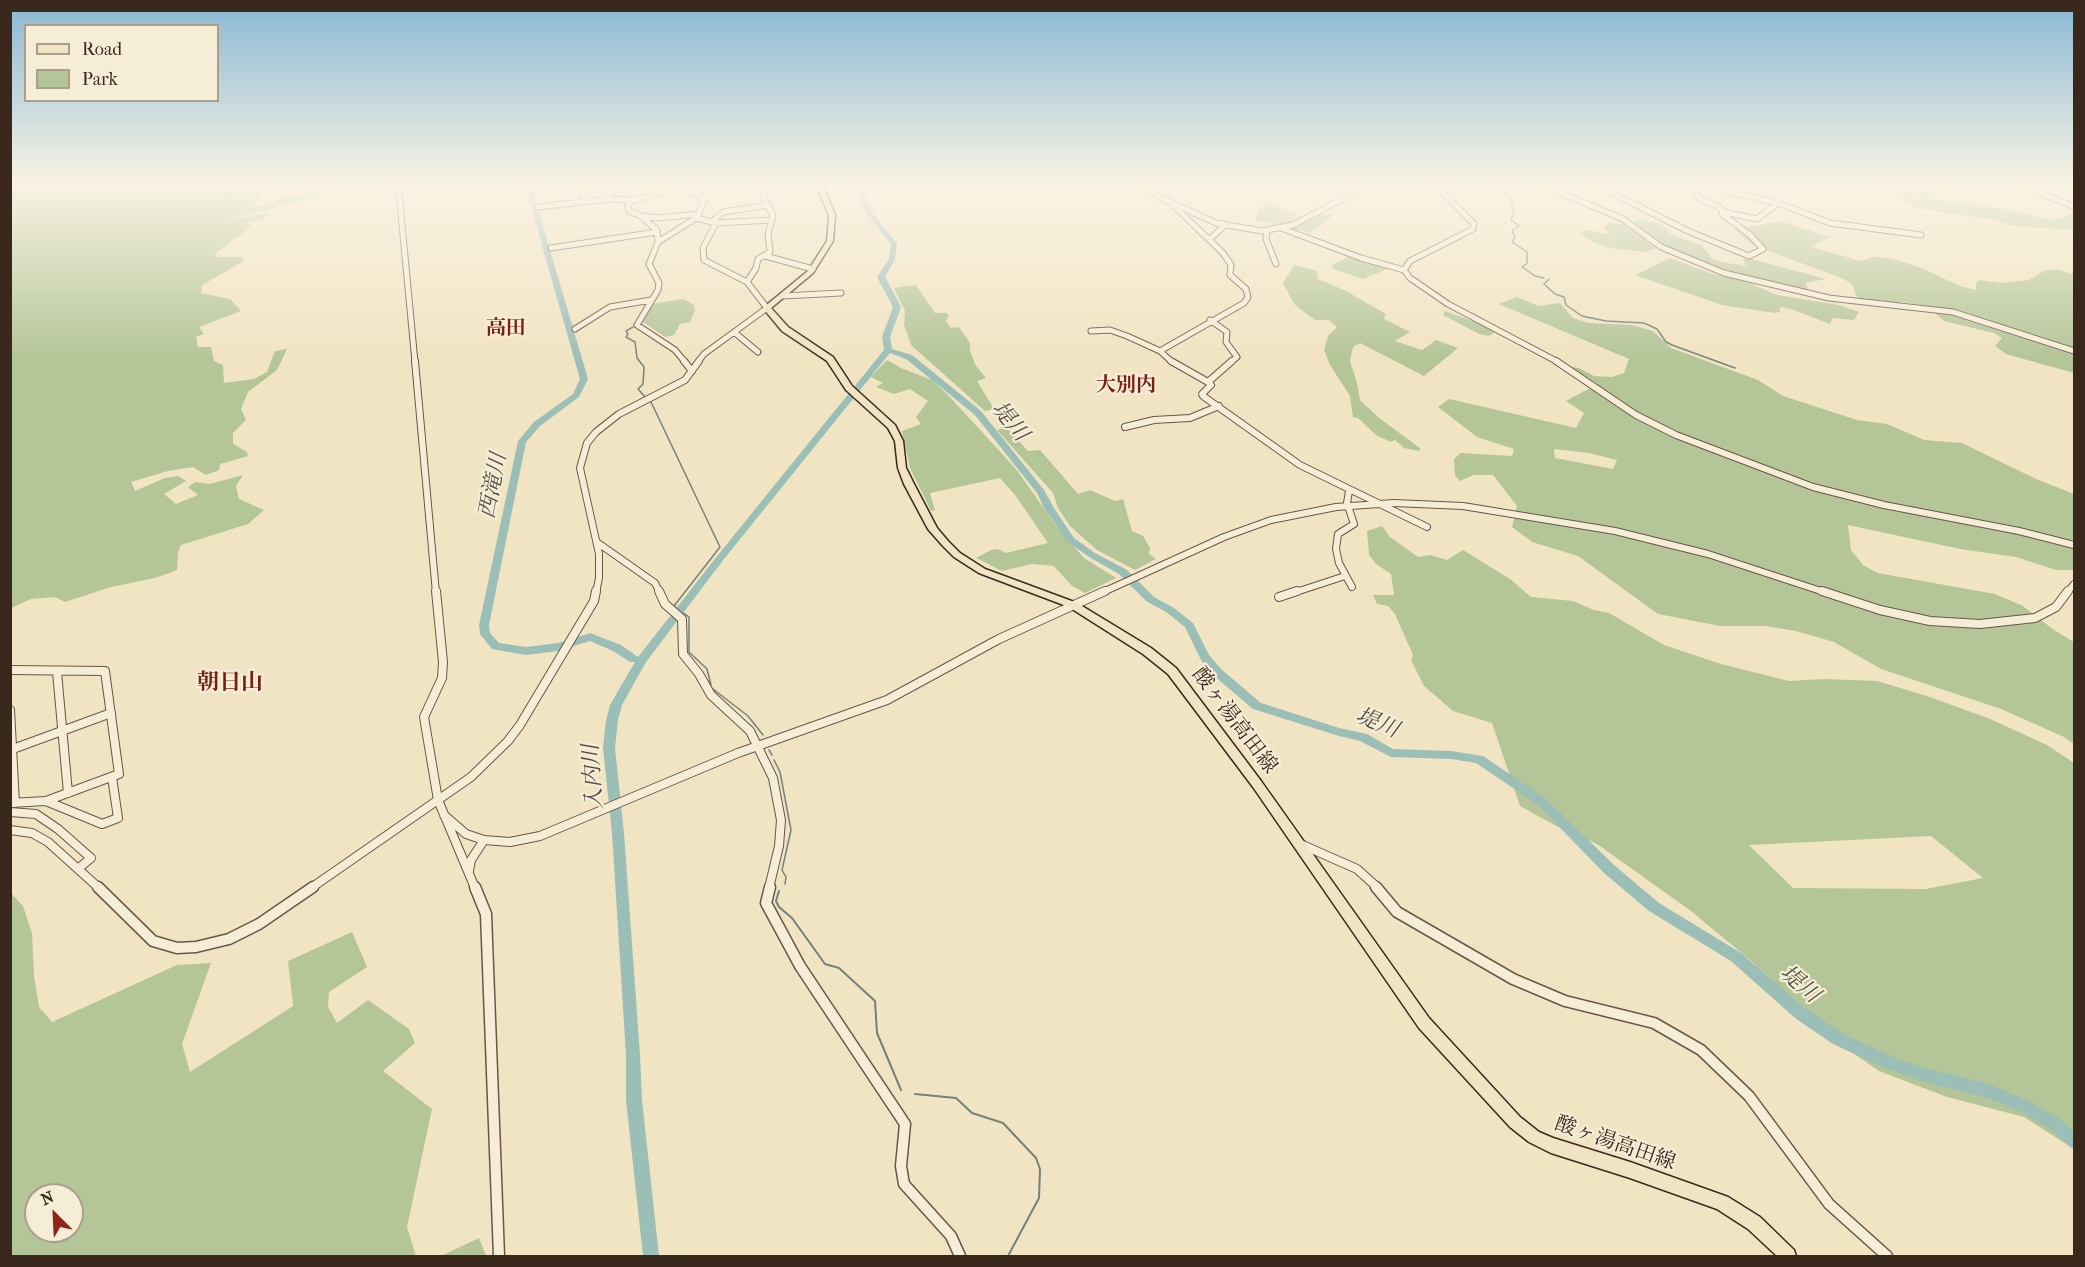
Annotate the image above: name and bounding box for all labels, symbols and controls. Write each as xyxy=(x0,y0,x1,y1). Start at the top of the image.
legend xyxy=(24,24,219,102)
text: Road xyxy=(82,39,122,60)
text: Park xyxy=(82,69,118,90)
district label: 高田 xyxy=(486,317,526,341)
district label: 大別内 xyxy=(1096,374,1156,398)
water label: 堤川 xyxy=(985,397,1033,447)
water label: 西滝川 xyxy=(475,451,513,521)
street label: 酸ヶ湯高田線 xyxy=(1186,663,1282,779)
district label: 朝日山 xyxy=(197,671,263,697)
water label: 堤川 xyxy=(1352,704,1402,744)
water label: 入内川 xyxy=(579,743,609,811)
water label: 堤川 xyxy=(1774,961,1824,1009)
street label: 酸ヶ湯高田線 xyxy=(1551,1112,1679,1176)
north arrow xyxy=(24,1183,84,1243)
text: N xyxy=(38,1187,57,1209)

